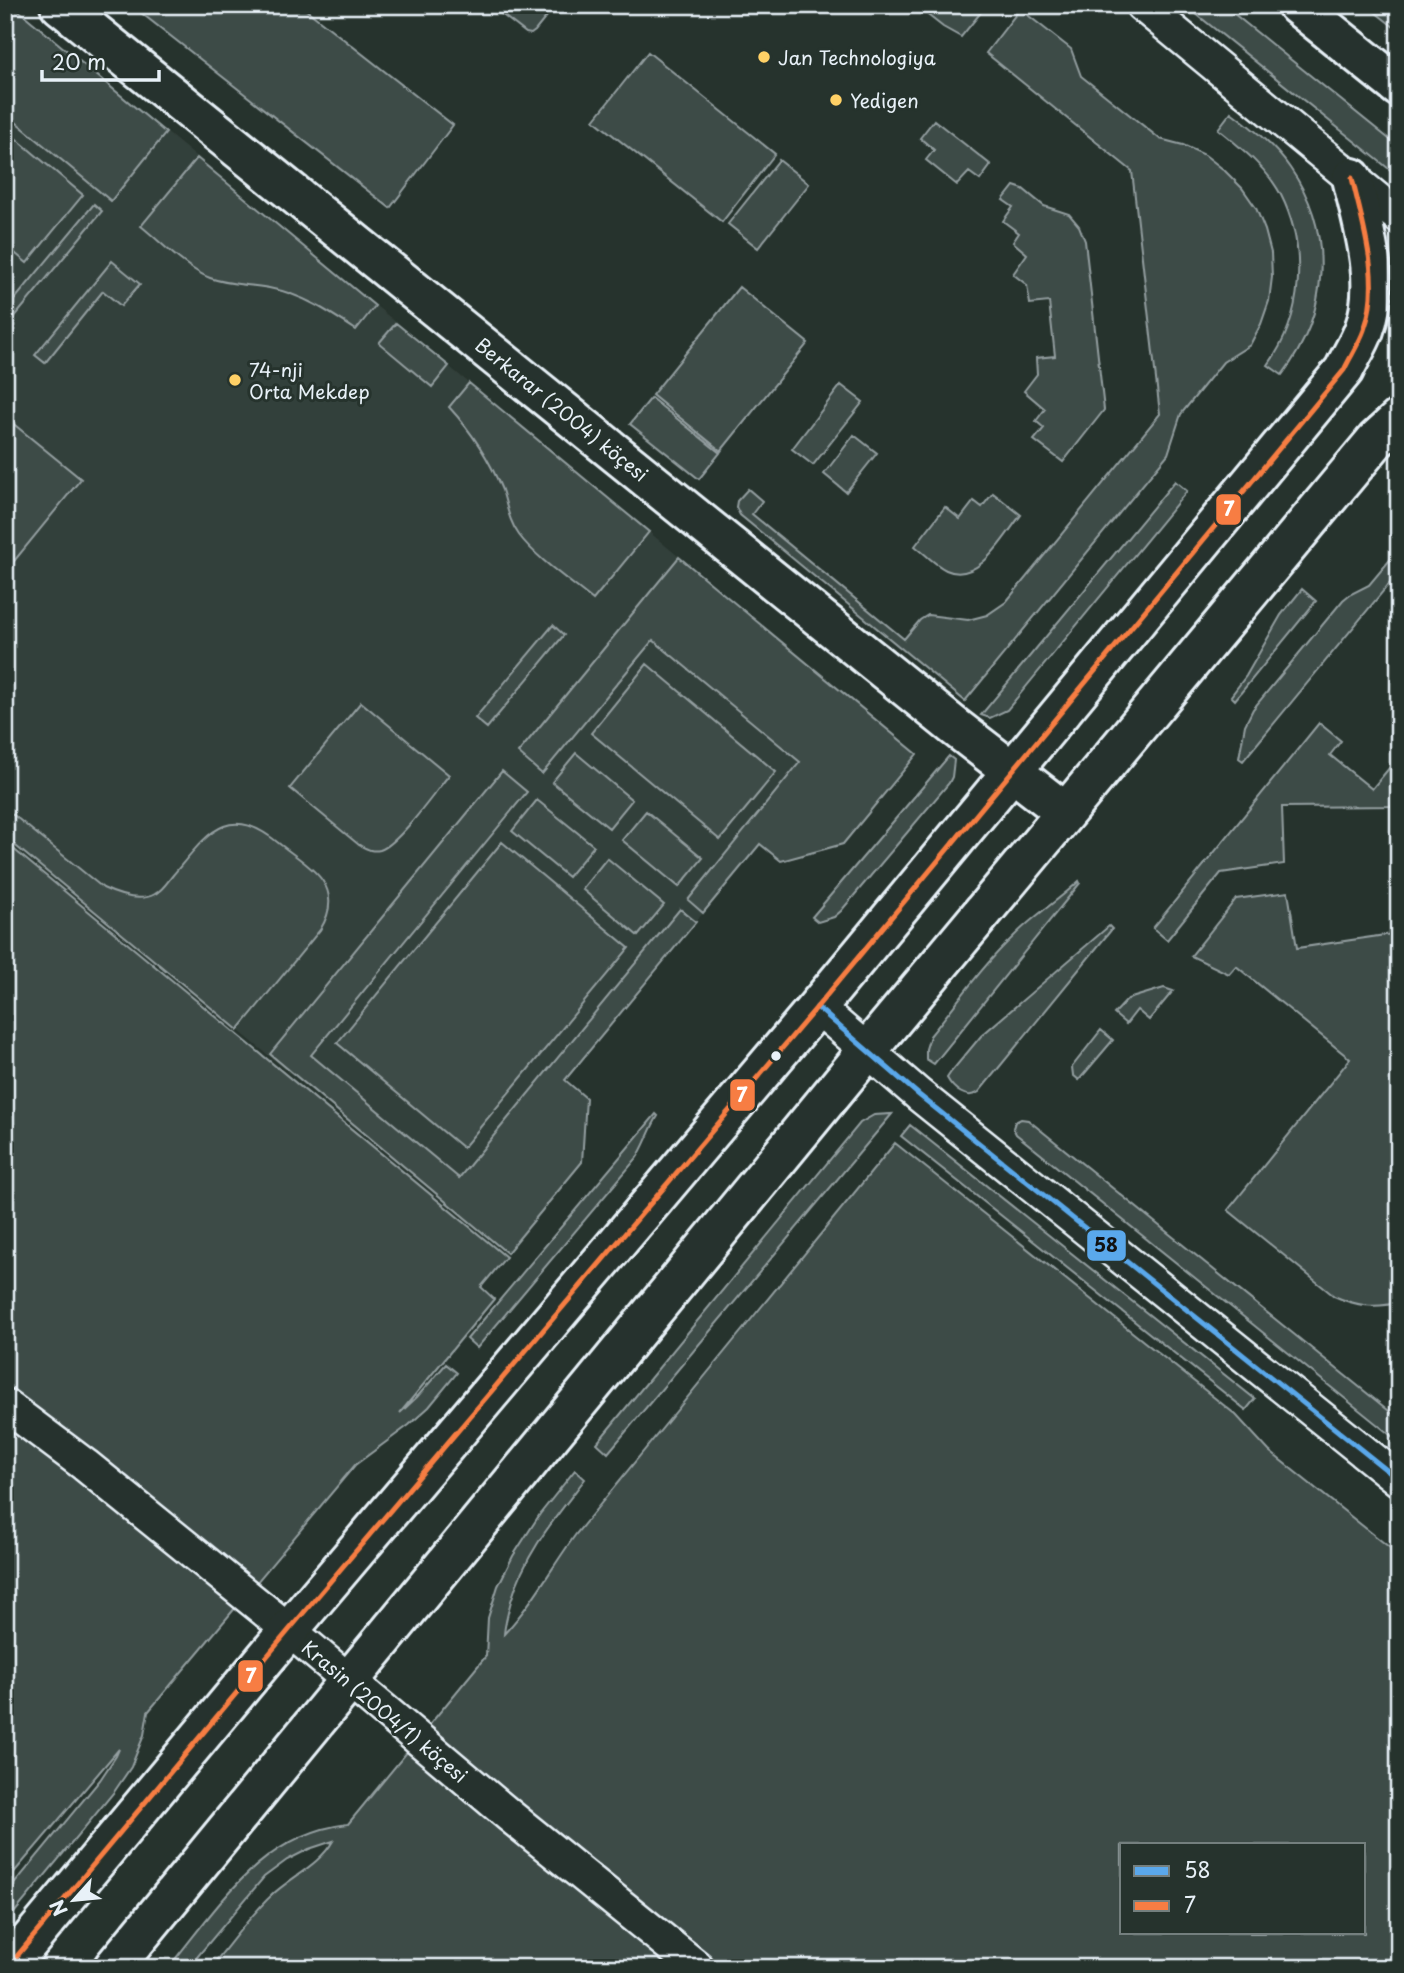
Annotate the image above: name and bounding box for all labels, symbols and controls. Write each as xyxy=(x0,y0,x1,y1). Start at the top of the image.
scale bar xyxy=(42,38,159,82)
place label: Jan Technologiya xyxy=(778,43,936,71)
text: 20 m xyxy=(52,45,106,77)
marker: Jan Technologiya xyxy=(756,49,772,65)
place label: Yedigen xyxy=(850,86,919,114)
marker: Yedigen xyxy=(828,92,844,108)
street label: Berkarar (2004) köçesi xyxy=(470,330,654,488)
place label: 74-nji Orta Mekdep xyxy=(249,355,370,405)
marker: 74-nji Orta Mekdep xyxy=(227,372,243,388)
line badge: 7 xyxy=(1215,493,1242,526)
text: 7 xyxy=(1224,494,1235,522)
unlabelled marker xyxy=(769,1049,783,1063)
line badge: 7 xyxy=(729,1078,756,1112)
text: 7 xyxy=(737,1080,748,1108)
line badge: 58 xyxy=(1086,1229,1127,1262)
text: 58 xyxy=(1094,1230,1118,1258)
street label: Krasin (2004/1) köçesi xyxy=(296,1633,474,1789)
line badge: 7 xyxy=(237,1659,264,1693)
text: 7 xyxy=(246,1661,257,1689)
legend xyxy=(1120,1843,1366,1934)
text: 58 xyxy=(1184,1853,1211,1885)
north arrow xyxy=(38,1864,108,1934)
text: 7 xyxy=(1184,1888,1196,1920)
text: N xyxy=(42,1895,74,1921)

